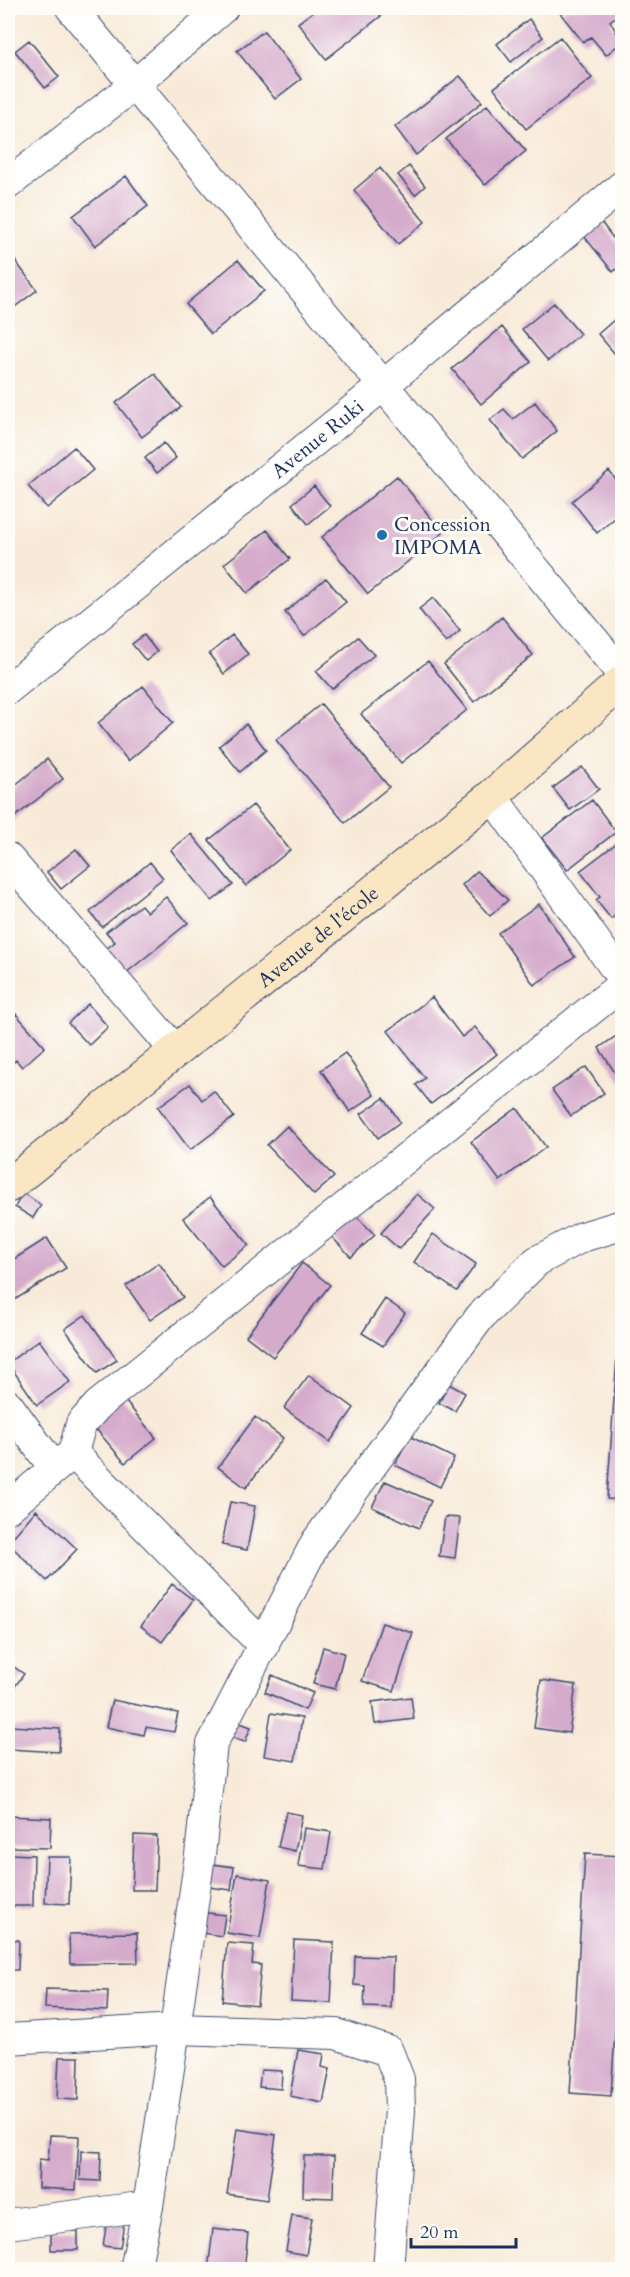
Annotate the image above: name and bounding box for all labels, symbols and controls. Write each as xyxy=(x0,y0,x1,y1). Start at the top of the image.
street label: Avenue Ruki xyxy=(266,393,370,485)
place label: Concession IMPOMA xyxy=(394,511,491,561)
marker: Concession IMPOMA xyxy=(375,528,389,542)
street label: Avenue de l'école xyxy=(252,880,384,994)
scale bar xyxy=(411,2211,516,2249)
text: 20 m xyxy=(420,2220,459,2245)

